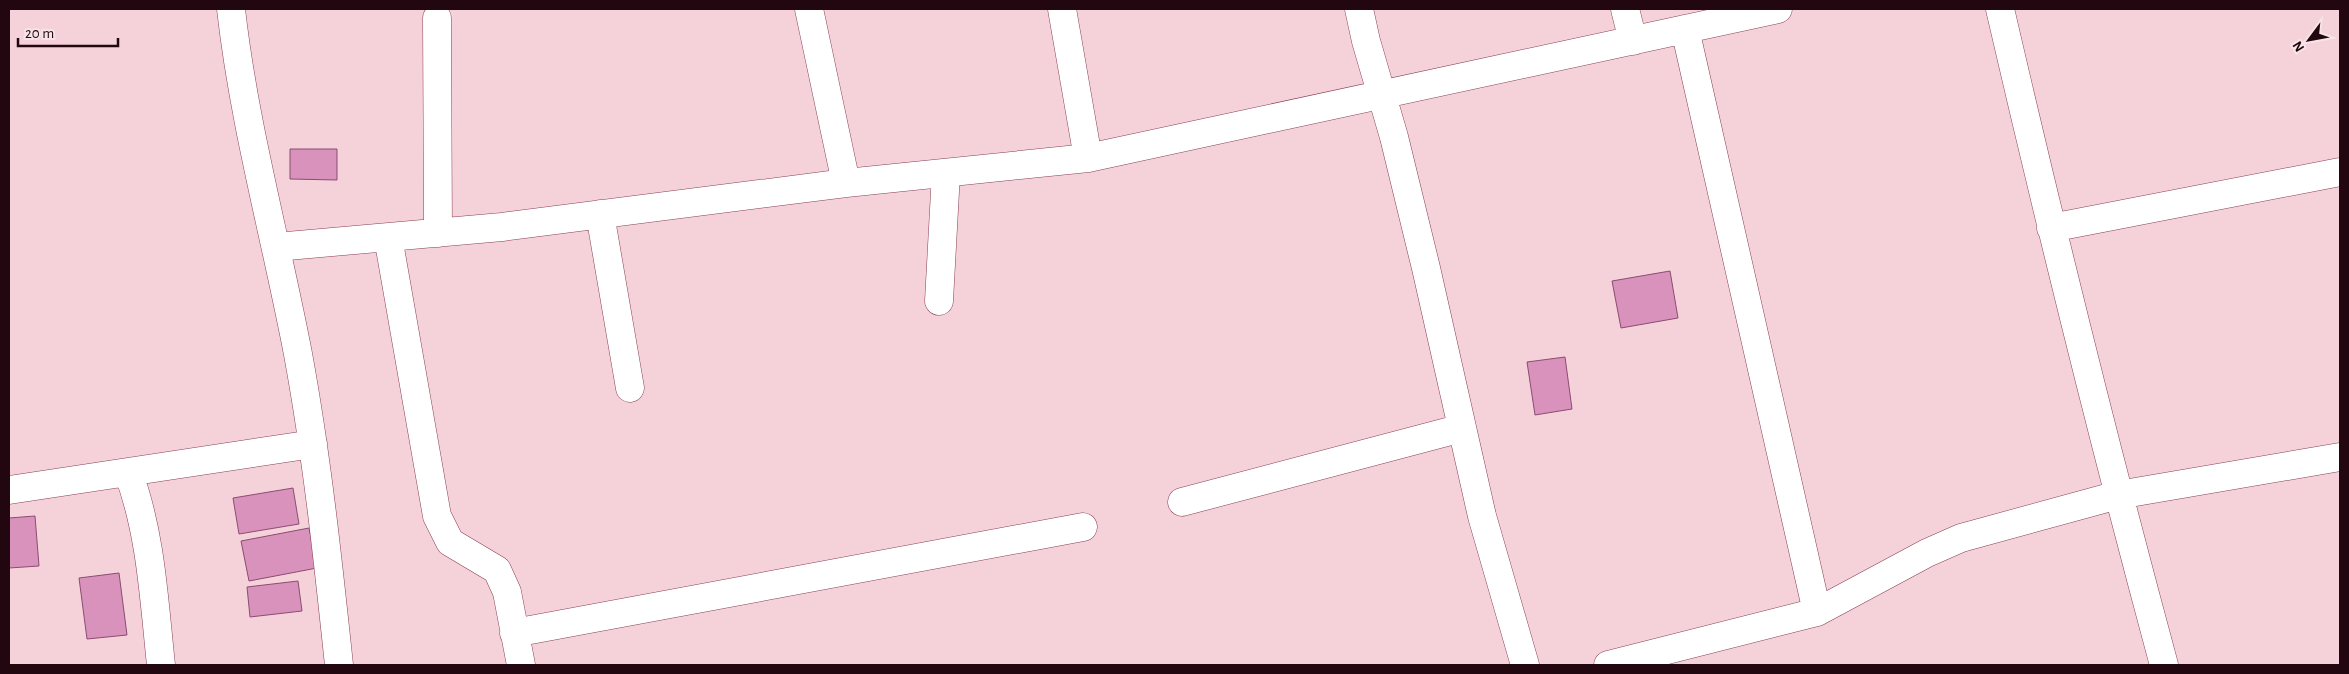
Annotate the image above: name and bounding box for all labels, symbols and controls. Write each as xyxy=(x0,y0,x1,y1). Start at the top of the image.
scale bar xyxy=(18,15,118,47)
north arrow xyxy=(2284,15,2334,65)
text: 20 m xyxy=(25,26,54,41)
text: N xyxy=(2290,39,2307,54)

